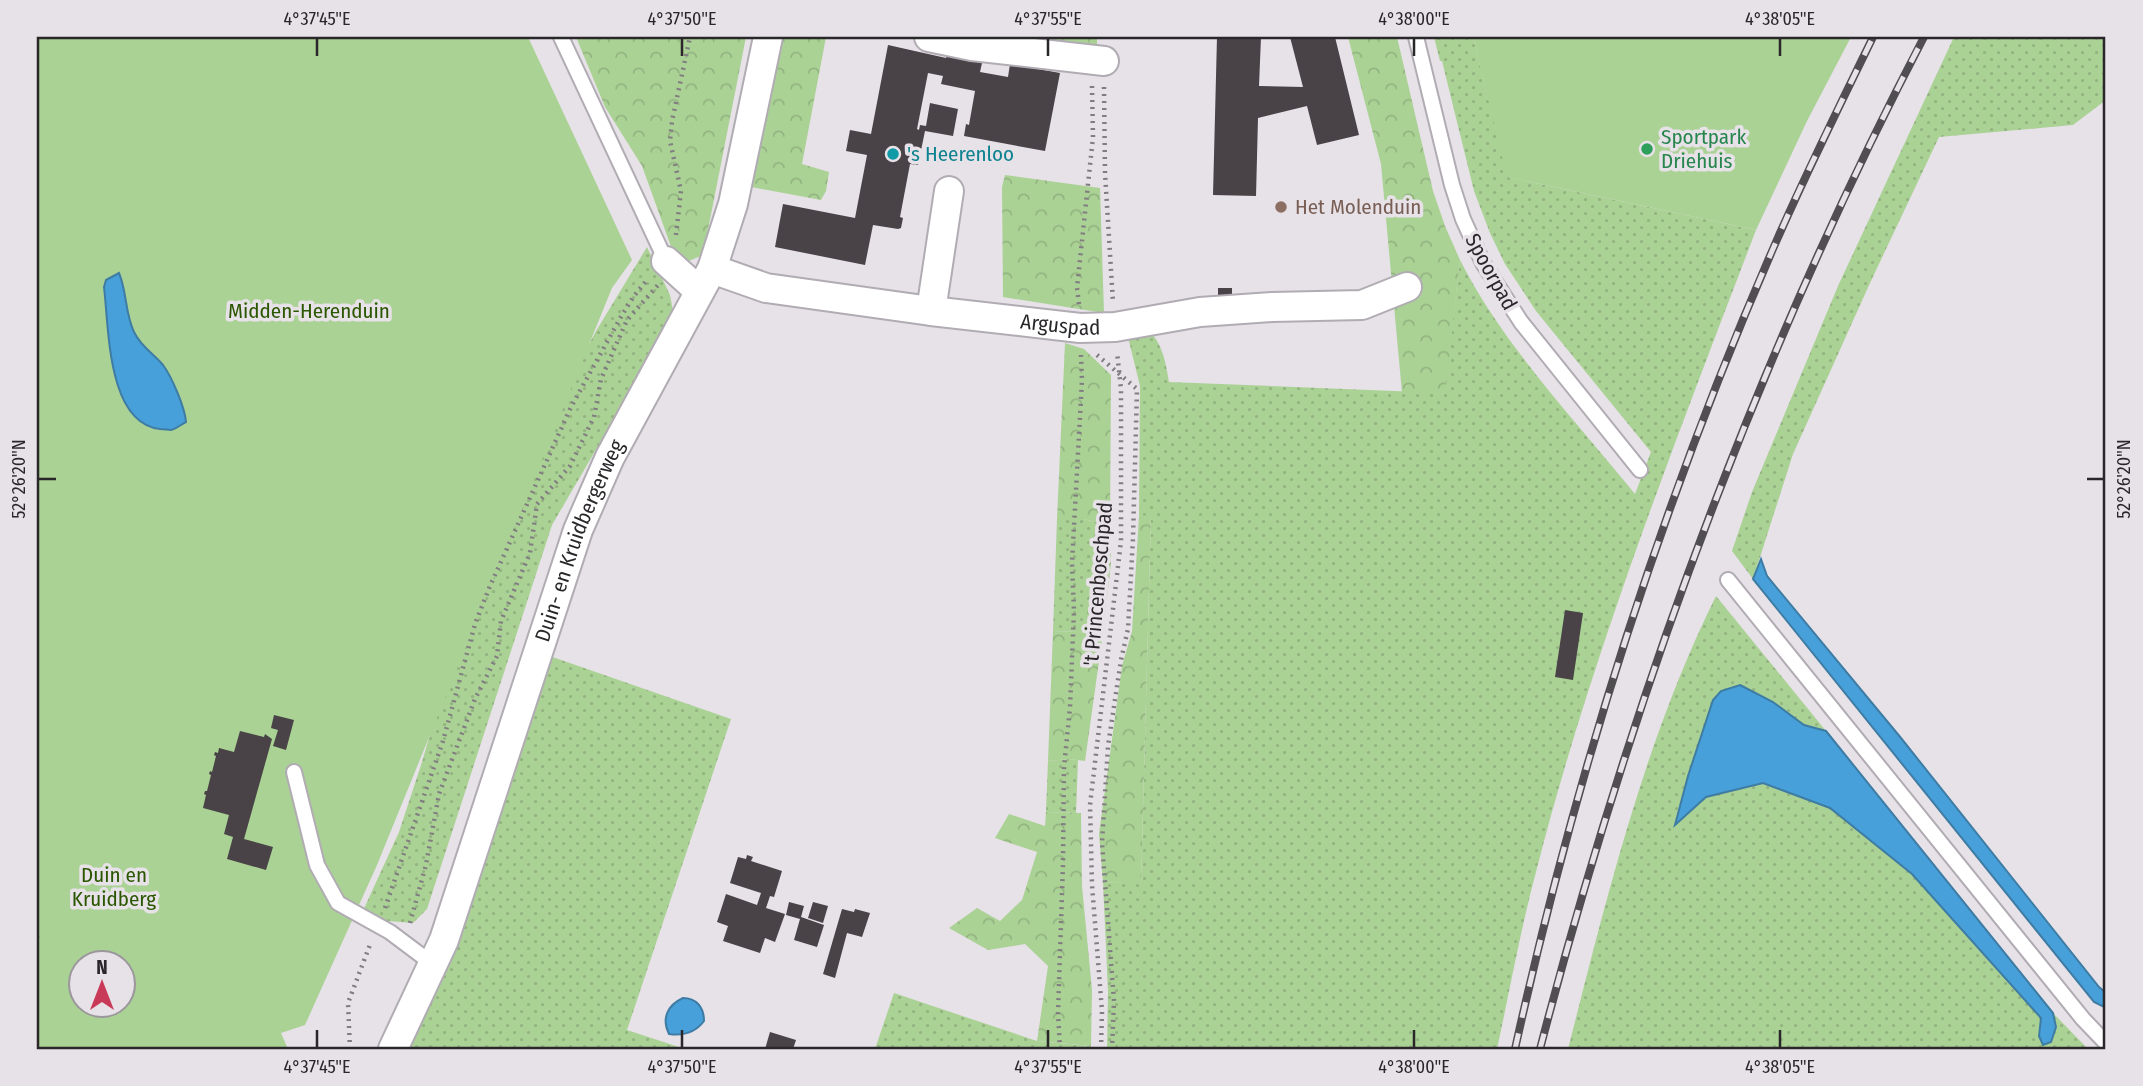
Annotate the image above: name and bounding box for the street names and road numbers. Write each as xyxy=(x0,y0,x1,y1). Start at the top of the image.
street label: Spoorpad xyxy=(1459,229,1523,315)
street label: Arguspad xyxy=(1019,308,1101,341)
street label: Duin- en Kruidbergerweg xyxy=(529,435,630,645)
street label: 't Princenboschpad xyxy=(1078,501,1118,667)

